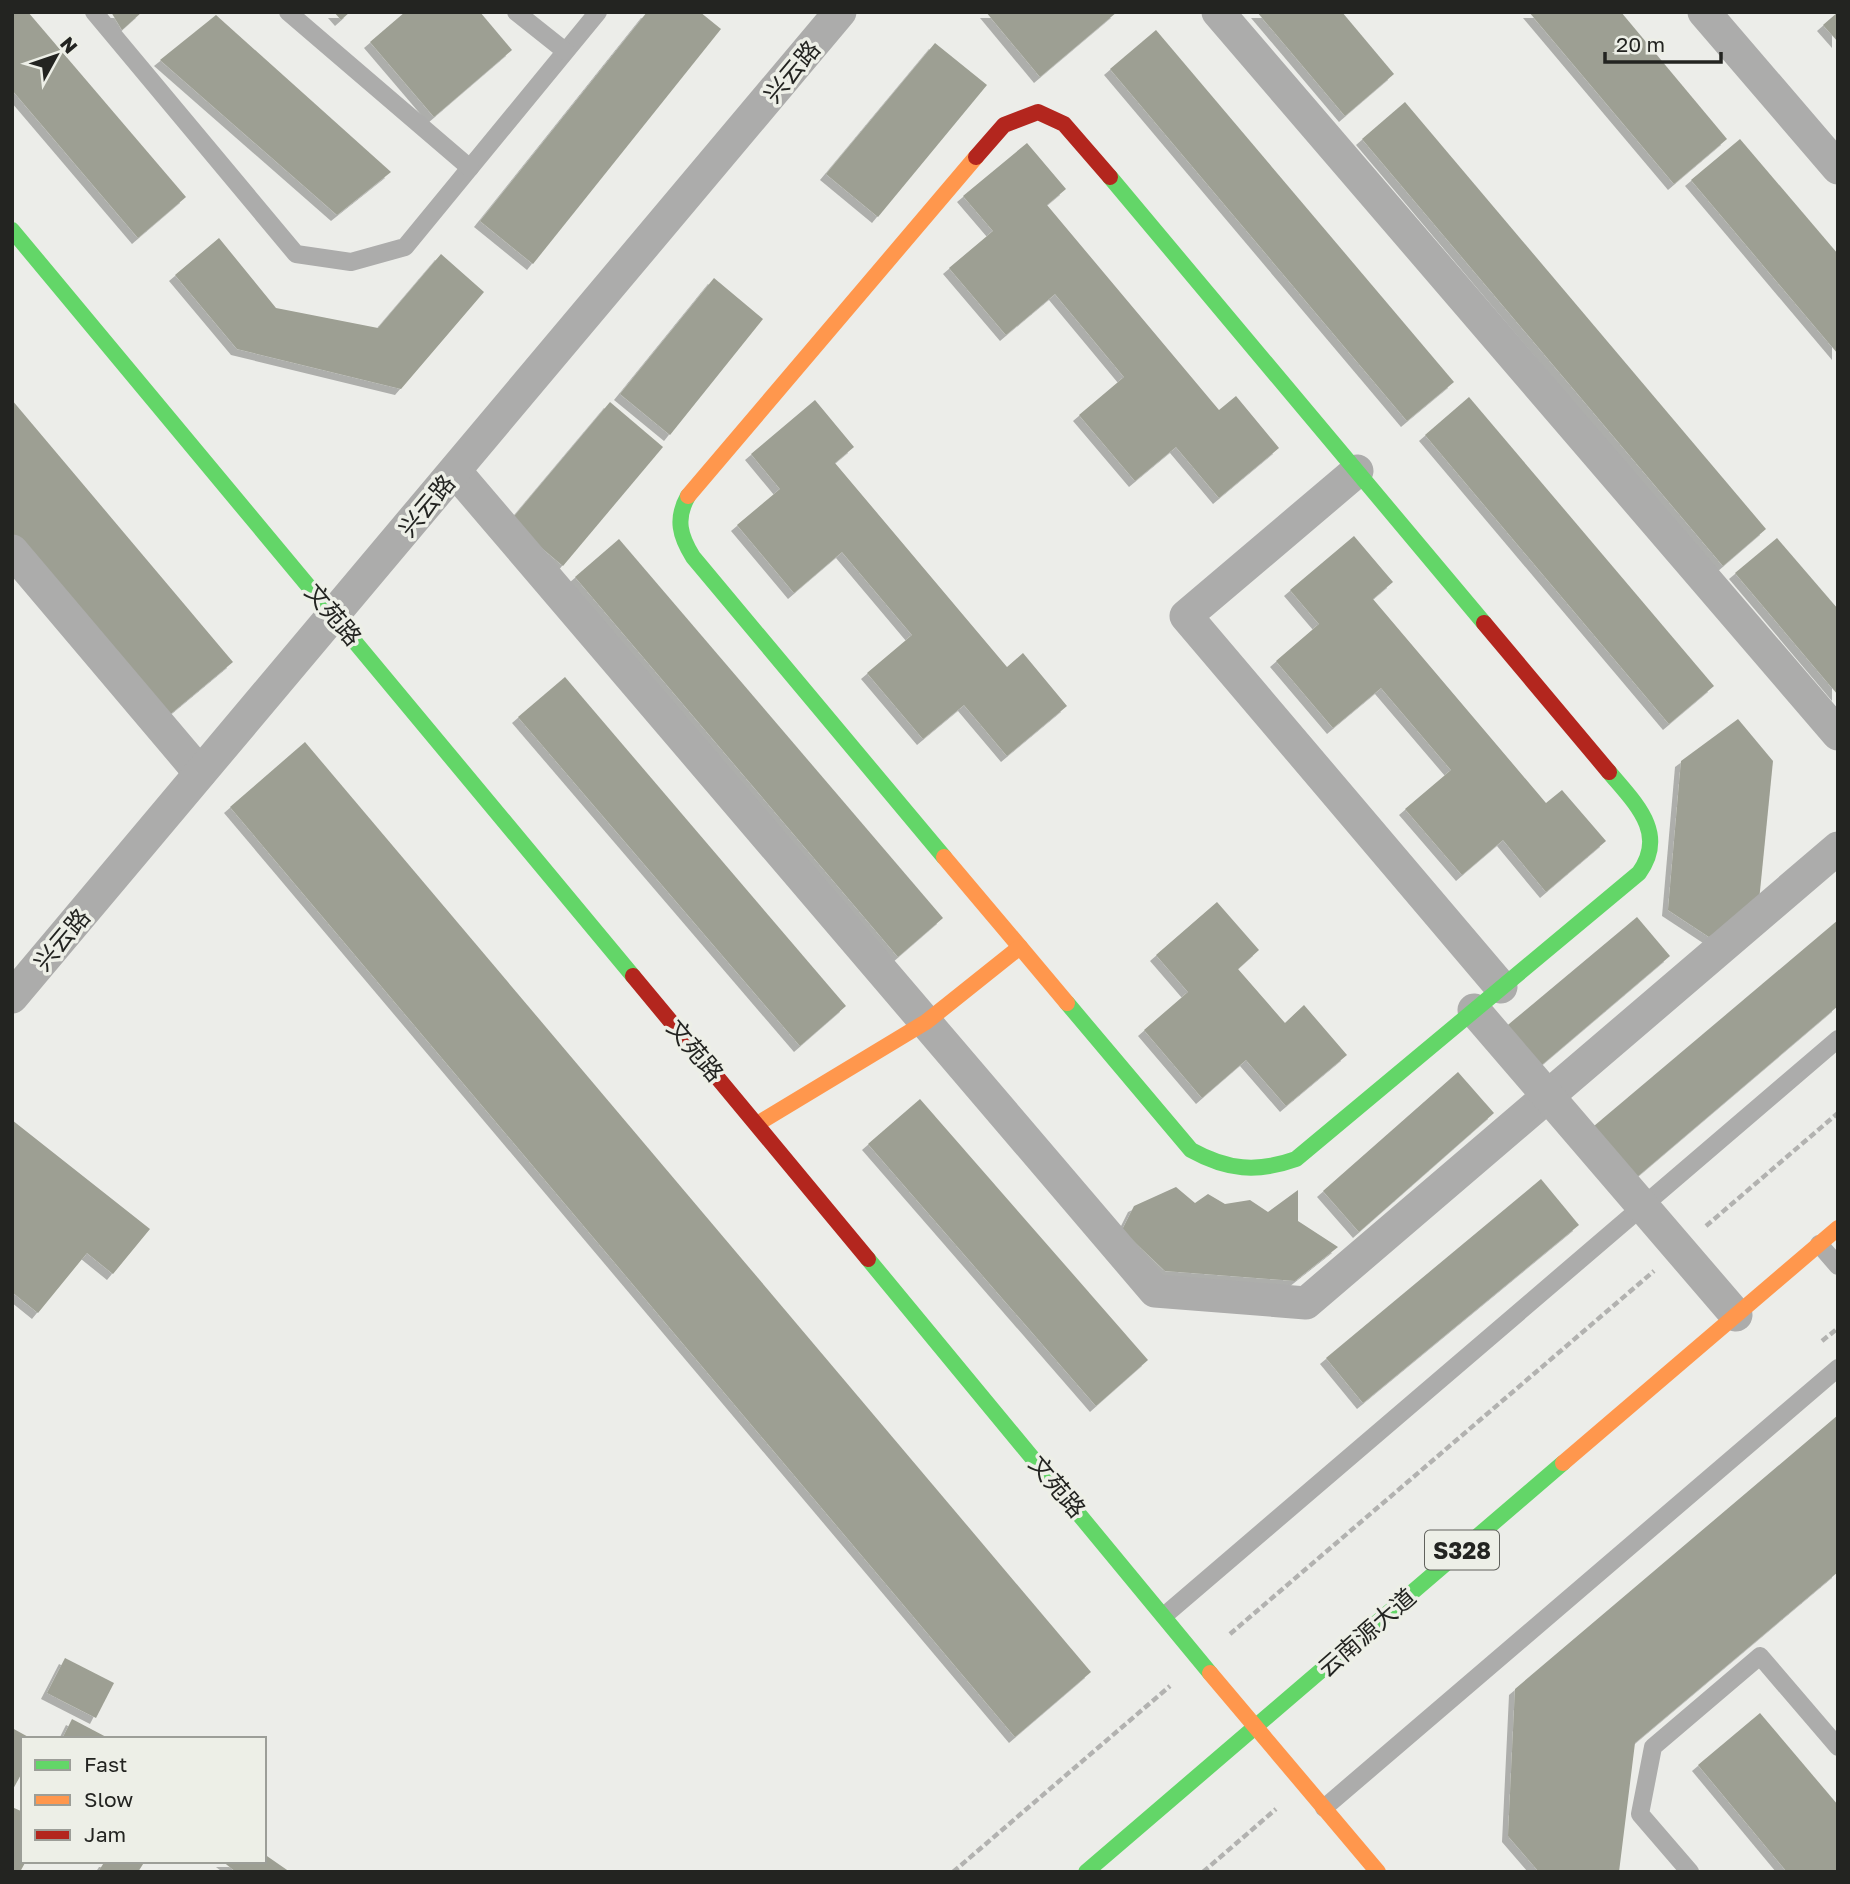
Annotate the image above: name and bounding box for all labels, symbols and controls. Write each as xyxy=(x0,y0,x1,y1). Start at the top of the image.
north arrow xyxy=(21,21,91,91)
scale bar xyxy=(1605,21,1720,65)
text: 20 m xyxy=(1616,31,1665,57)
text: N xyxy=(56,32,83,58)
street label: 兴云路 xyxy=(757,34,825,108)
street label: 兴云路 xyxy=(392,468,460,542)
street label: 文苑路 xyxy=(300,577,368,651)
street label: 兴云路 xyxy=(27,902,95,976)
street label: 文苑路 xyxy=(662,1013,730,1087)
street label: 文苑路 xyxy=(1024,1449,1092,1523)
road number: S328 xyxy=(1425,1530,1499,1569)
street label: 云南源大道 xyxy=(1311,1582,1421,1682)
legend xyxy=(21,1737,266,1863)
text: Fast xyxy=(84,1751,127,1777)
text: Slow xyxy=(84,1786,133,1812)
text: Jam xyxy=(84,1821,126,1847)

